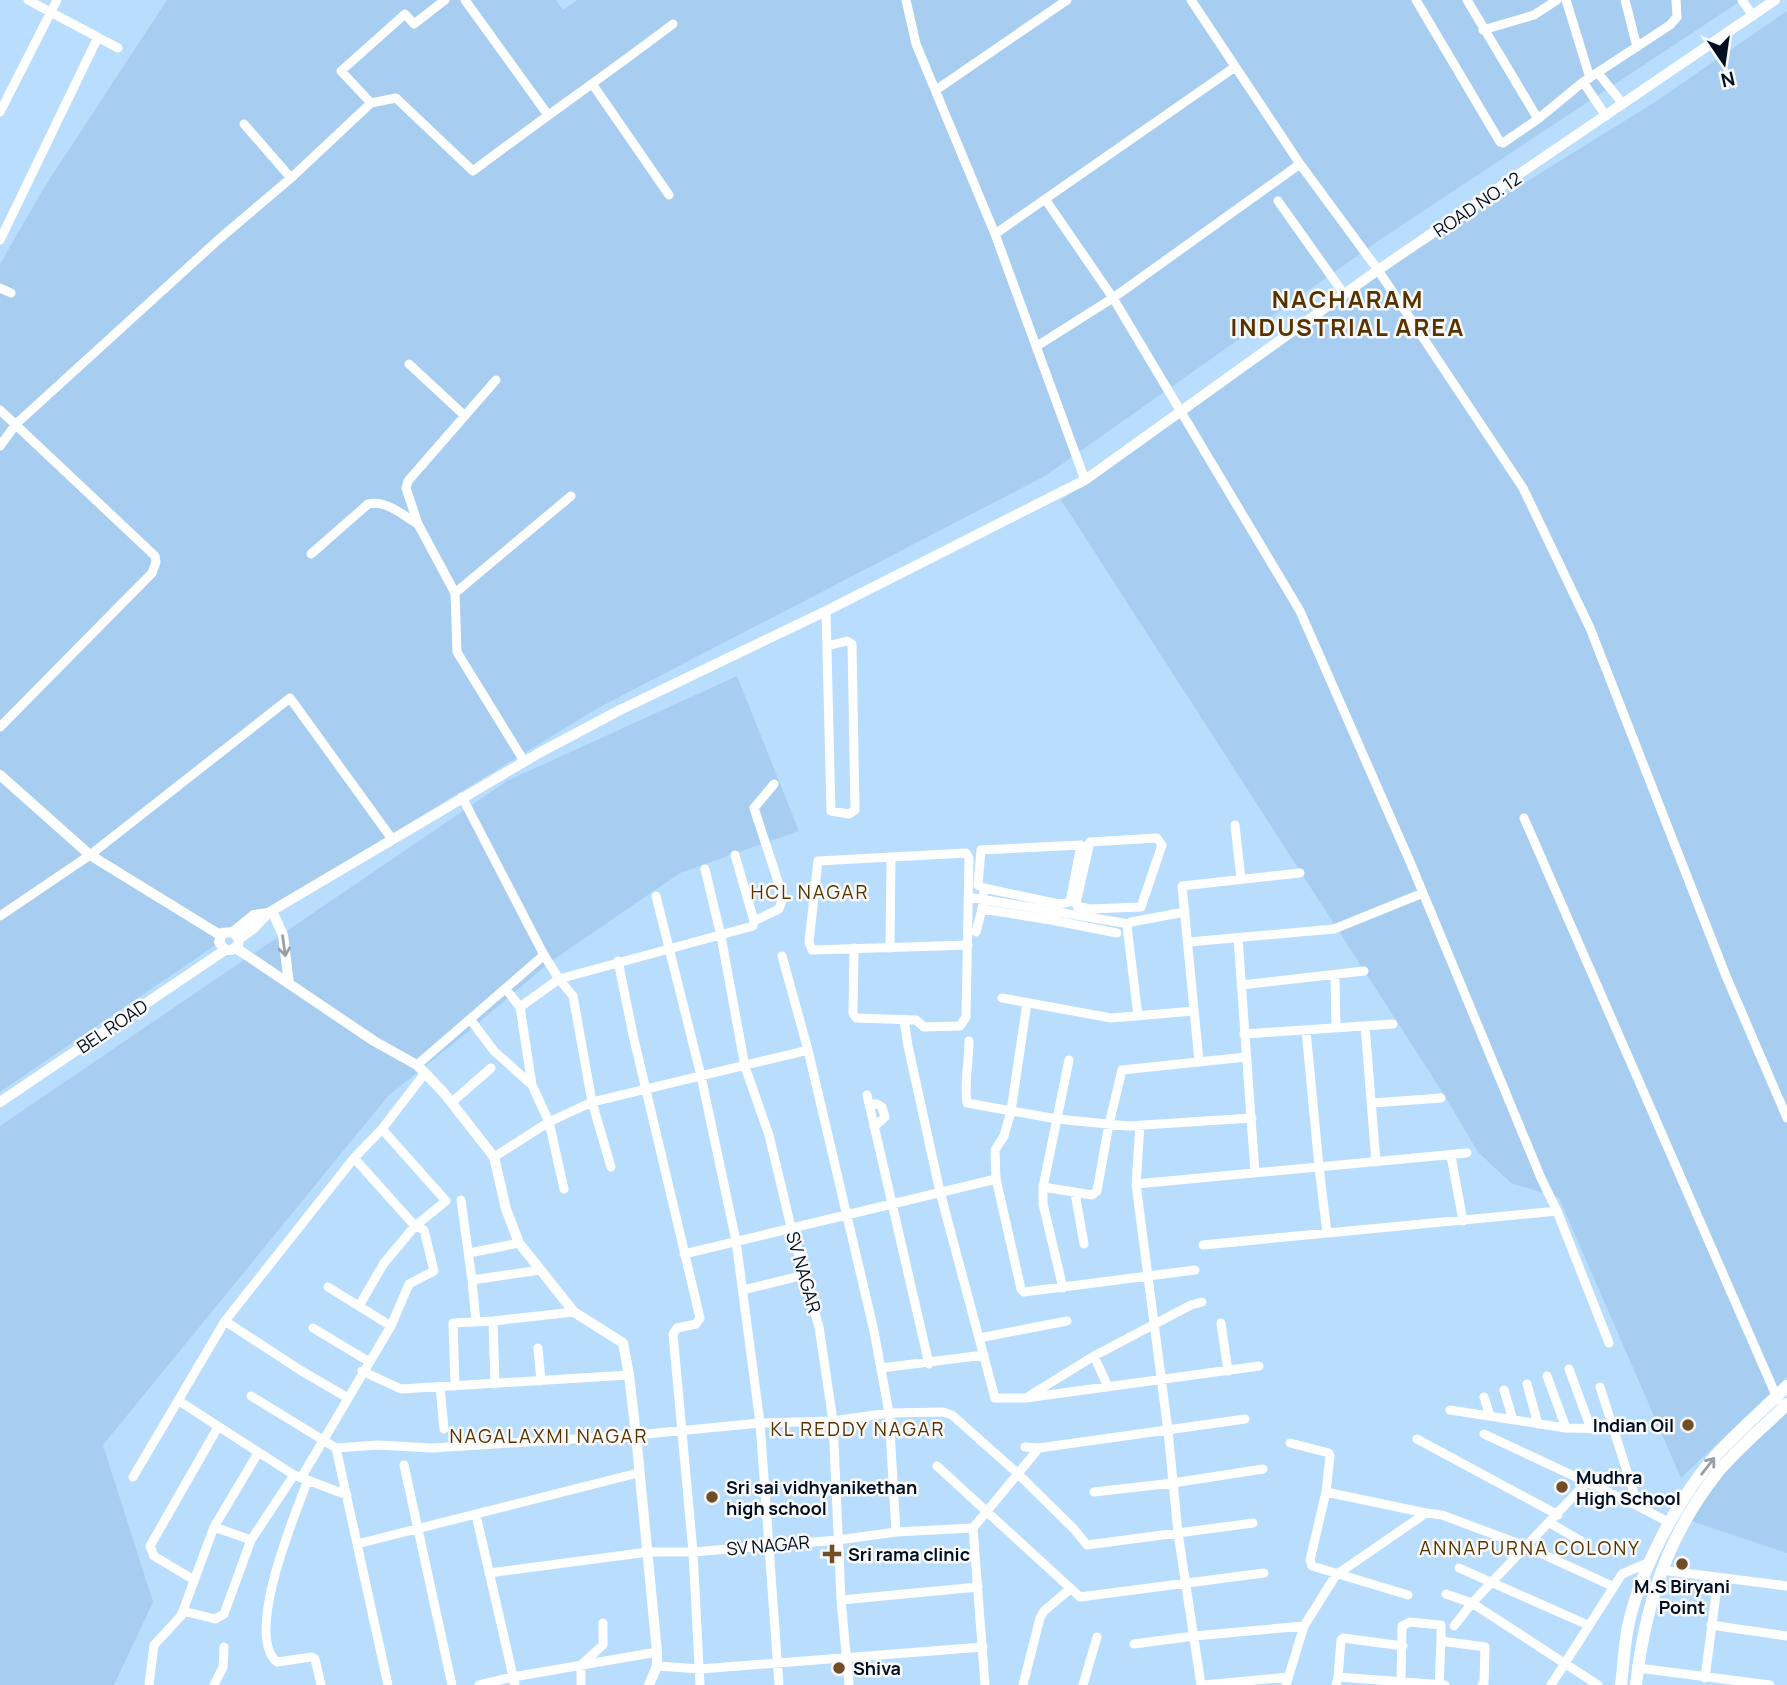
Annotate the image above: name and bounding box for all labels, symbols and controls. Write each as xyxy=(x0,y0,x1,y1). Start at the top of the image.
north arrow xyxy=(1689,28,1759,98)
text: N xyxy=(1718,65,1737,94)
street label: ROAD NO. 12 xyxy=(1428,166,1526,242)
district label: NACHARAM INDUSTRIAL AREA xyxy=(1231,282,1465,343)
district label: HCL NAGAR xyxy=(751,879,869,905)
one-way arrow xyxy=(278,934,291,957)
street label: BEL ROAD xyxy=(72,993,152,1059)
street label: SV NAGAR xyxy=(781,1228,827,1316)
place label: Indian Oil xyxy=(1593,1413,1674,1437)
district label: KL REDDY NAGAR xyxy=(771,1416,945,1442)
marker: Indian Oil xyxy=(1680,1417,1696,1433)
district label: NAGALAXMI NAGAR xyxy=(450,1423,648,1449)
one-way arrow xyxy=(1701,1457,1716,1476)
place label: Mudhra High School xyxy=(1576,1465,1681,1510)
place label: Sri sai vidhyanikethan high school xyxy=(726,1475,917,1520)
marker: Mudhra High School xyxy=(1554,1479,1570,1495)
marker: Sri sai vidhyanikethan high school xyxy=(704,1489,720,1505)
street label: SV NAGAR xyxy=(725,1529,811,1561)
district label: ANNAPURNA COLONY xyxy=(1419,1535,1641,1561)
place label: Sri rama clinic xyxy=(848,1542,970,1566)
marker: Sri rama clinic xyxy=(822,1544,842,1564)
marker: M.S Biryani Point xyxy=(1674,1556,1690,1572)
place label: M.S Biryani Point xyxy=(1634,1574,1730,1619)
place label: Shiva xyxy=(853,1656,901,1680)
marker: Shiva xyxy=(831,1660,847,1676)

